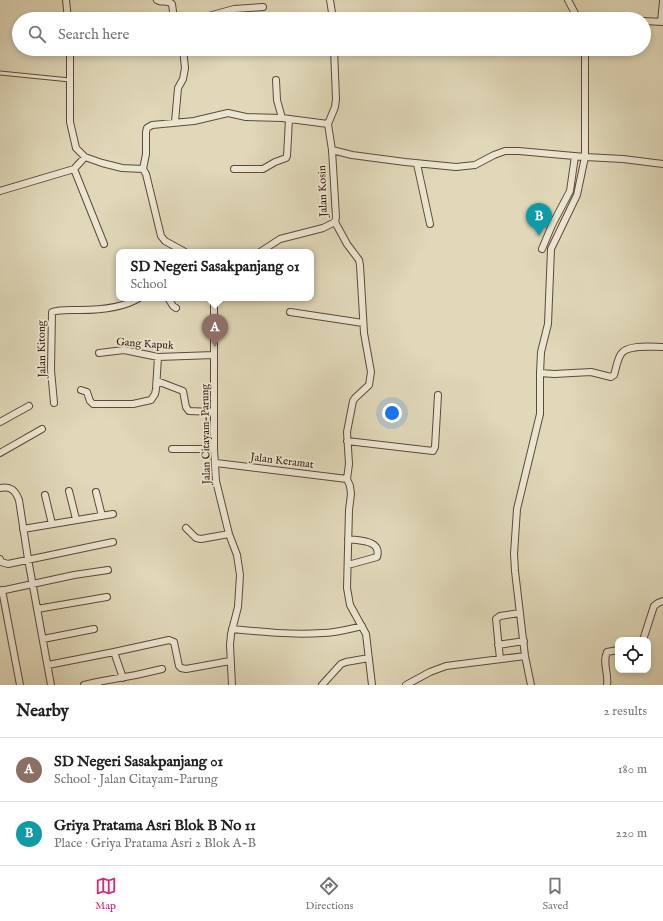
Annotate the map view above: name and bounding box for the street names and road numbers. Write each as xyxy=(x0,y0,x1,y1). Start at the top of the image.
street label: Jalan Kosin xyxy=(315,165,331,219)
street label: Jalan Kitong xyxy=(34,319,50,380)
street label: Gang Kapuk xyxy=(116,335,174,353)
street label: Jalan Citayam-Parung xyxy=(198,383,214,486)
street label: Jalan Keramat xyxy=(247,450,315,472)

